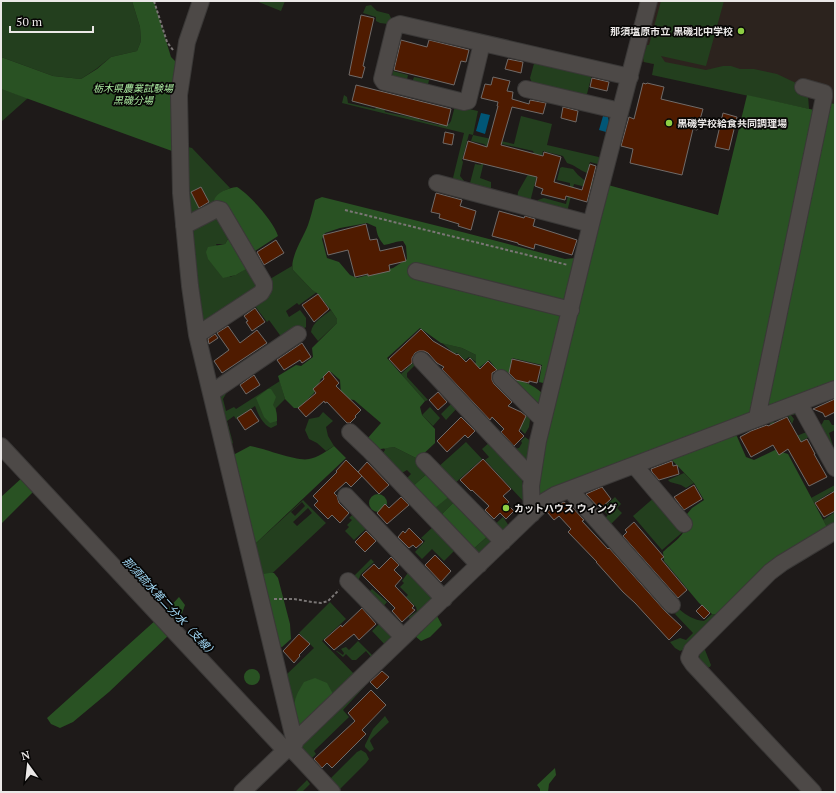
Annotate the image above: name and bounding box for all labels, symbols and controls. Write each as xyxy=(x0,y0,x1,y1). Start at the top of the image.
scale bar xyxy=(10,8,93,34)
text: 50 m xyxy=(16,14,43,29)
place label: 那須塩原市立 黒磯北中学校 xyxy=(610,25,733,38)
marker: 那須塩原市立 黒磯北中学校 xyxy=(736,26,746,36)
park label: 栃木県農業試験場 黒磯分場 xyxy=(93,82,174,107)
place label: 黒磯学校給食共同調理場 xyxy=(677,117,787,130)
marker: 黒磯学校給食共同調理場 xyxy=(664,118,674,128)
place label: カットハウス ウィング xyxy=(514,502,617,515)
marker: カットハウス ウィング xyxy=(501,503,511,513)
water label: 那須疏水第二分水（支線） xyxy=(120,554,220,660)
north arrow xyxy=(8,745,48,785)
text: N xyxy=(20,747,32,763)

